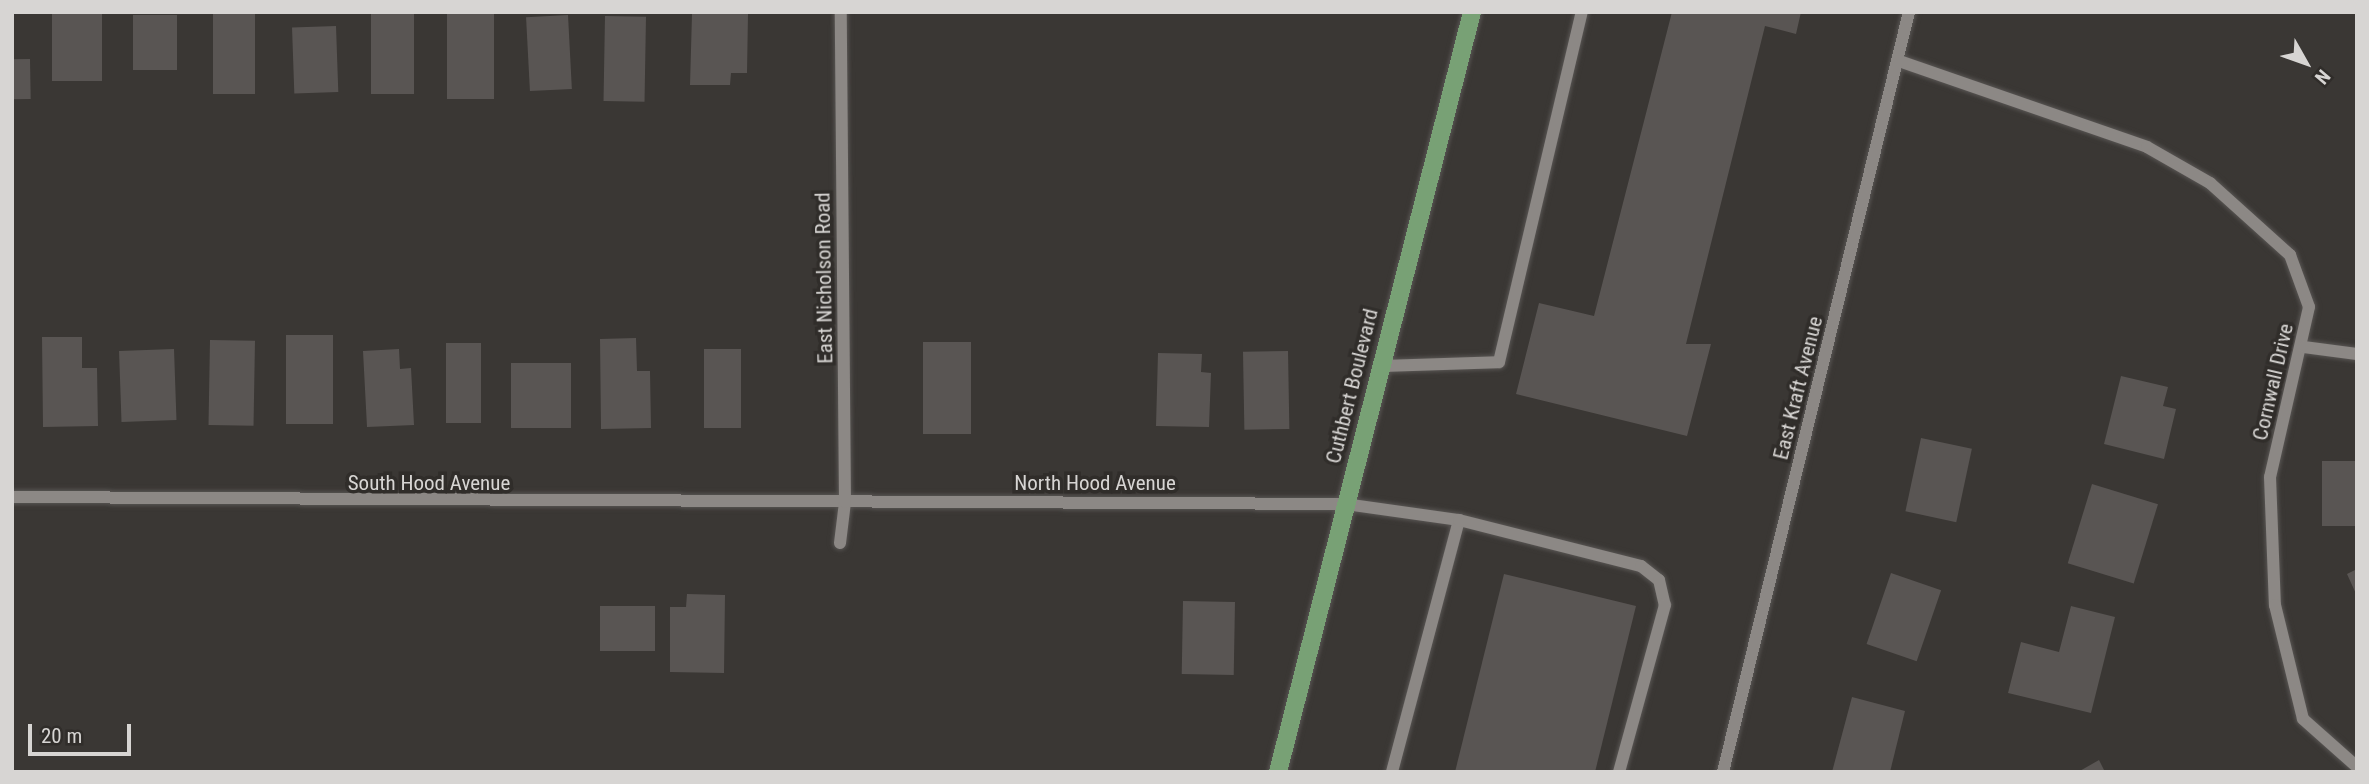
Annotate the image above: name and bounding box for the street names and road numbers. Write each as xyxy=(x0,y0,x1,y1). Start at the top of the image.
street label: East Nicholson Road xyxy=(810,192,838,364)
street label: Cuthbert Boulevard xyxy=(1321,306,1383,466)
street label: East Kraft Avenue xyxy=(1768,314,1828,462)
street label: Cornwall Drive xyxy=(2247,321,2299,443)
street label: South Hood Avenue xyxy=(348,470,510,496)
street label: North Hood Avenue xyxy=(1014,470,1176,496)

